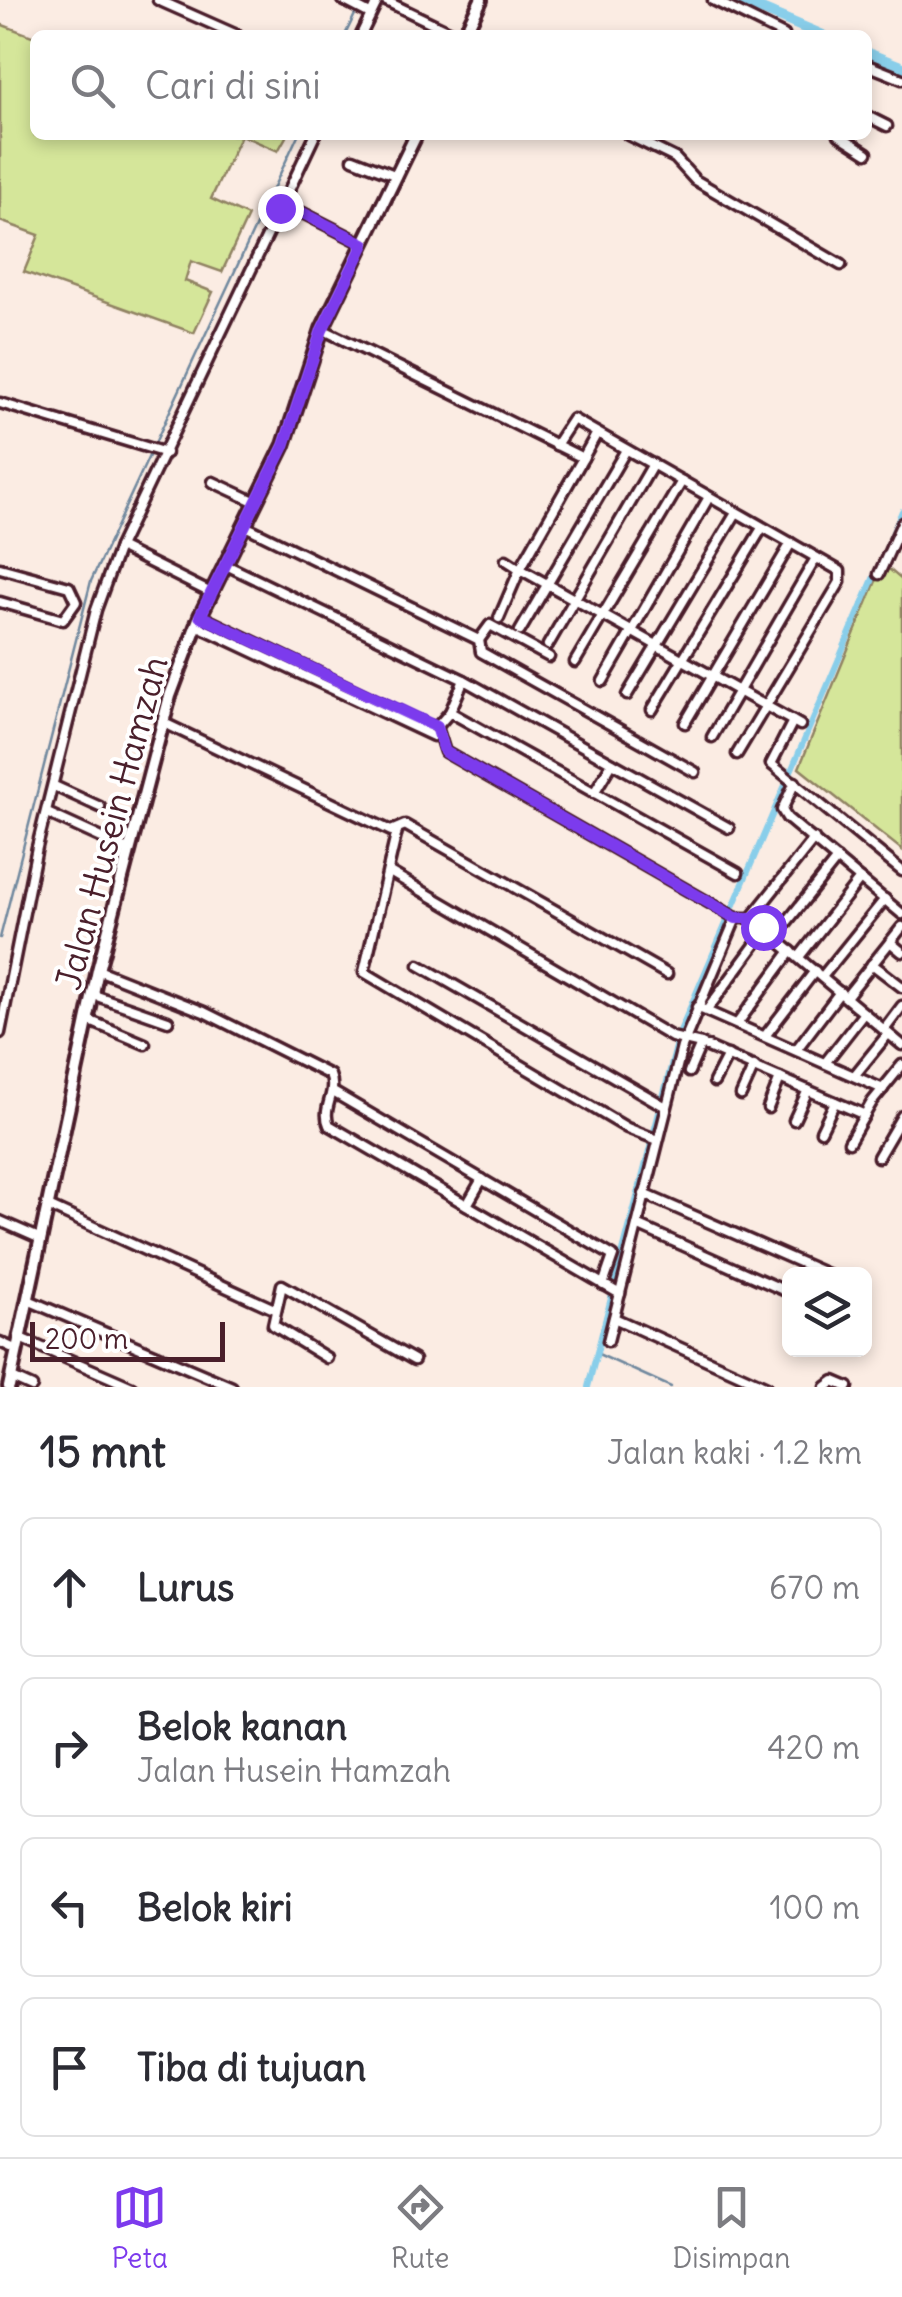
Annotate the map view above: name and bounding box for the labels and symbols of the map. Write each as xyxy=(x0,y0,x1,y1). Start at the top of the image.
route end xyxy=(258,186,304,232)
street label: Jalan Husein Hamzah xyxy=(45,651,177,994)
route start xyxy=(741,905,787,951)
scale bar xyxy=(30,1317,225,1362)

